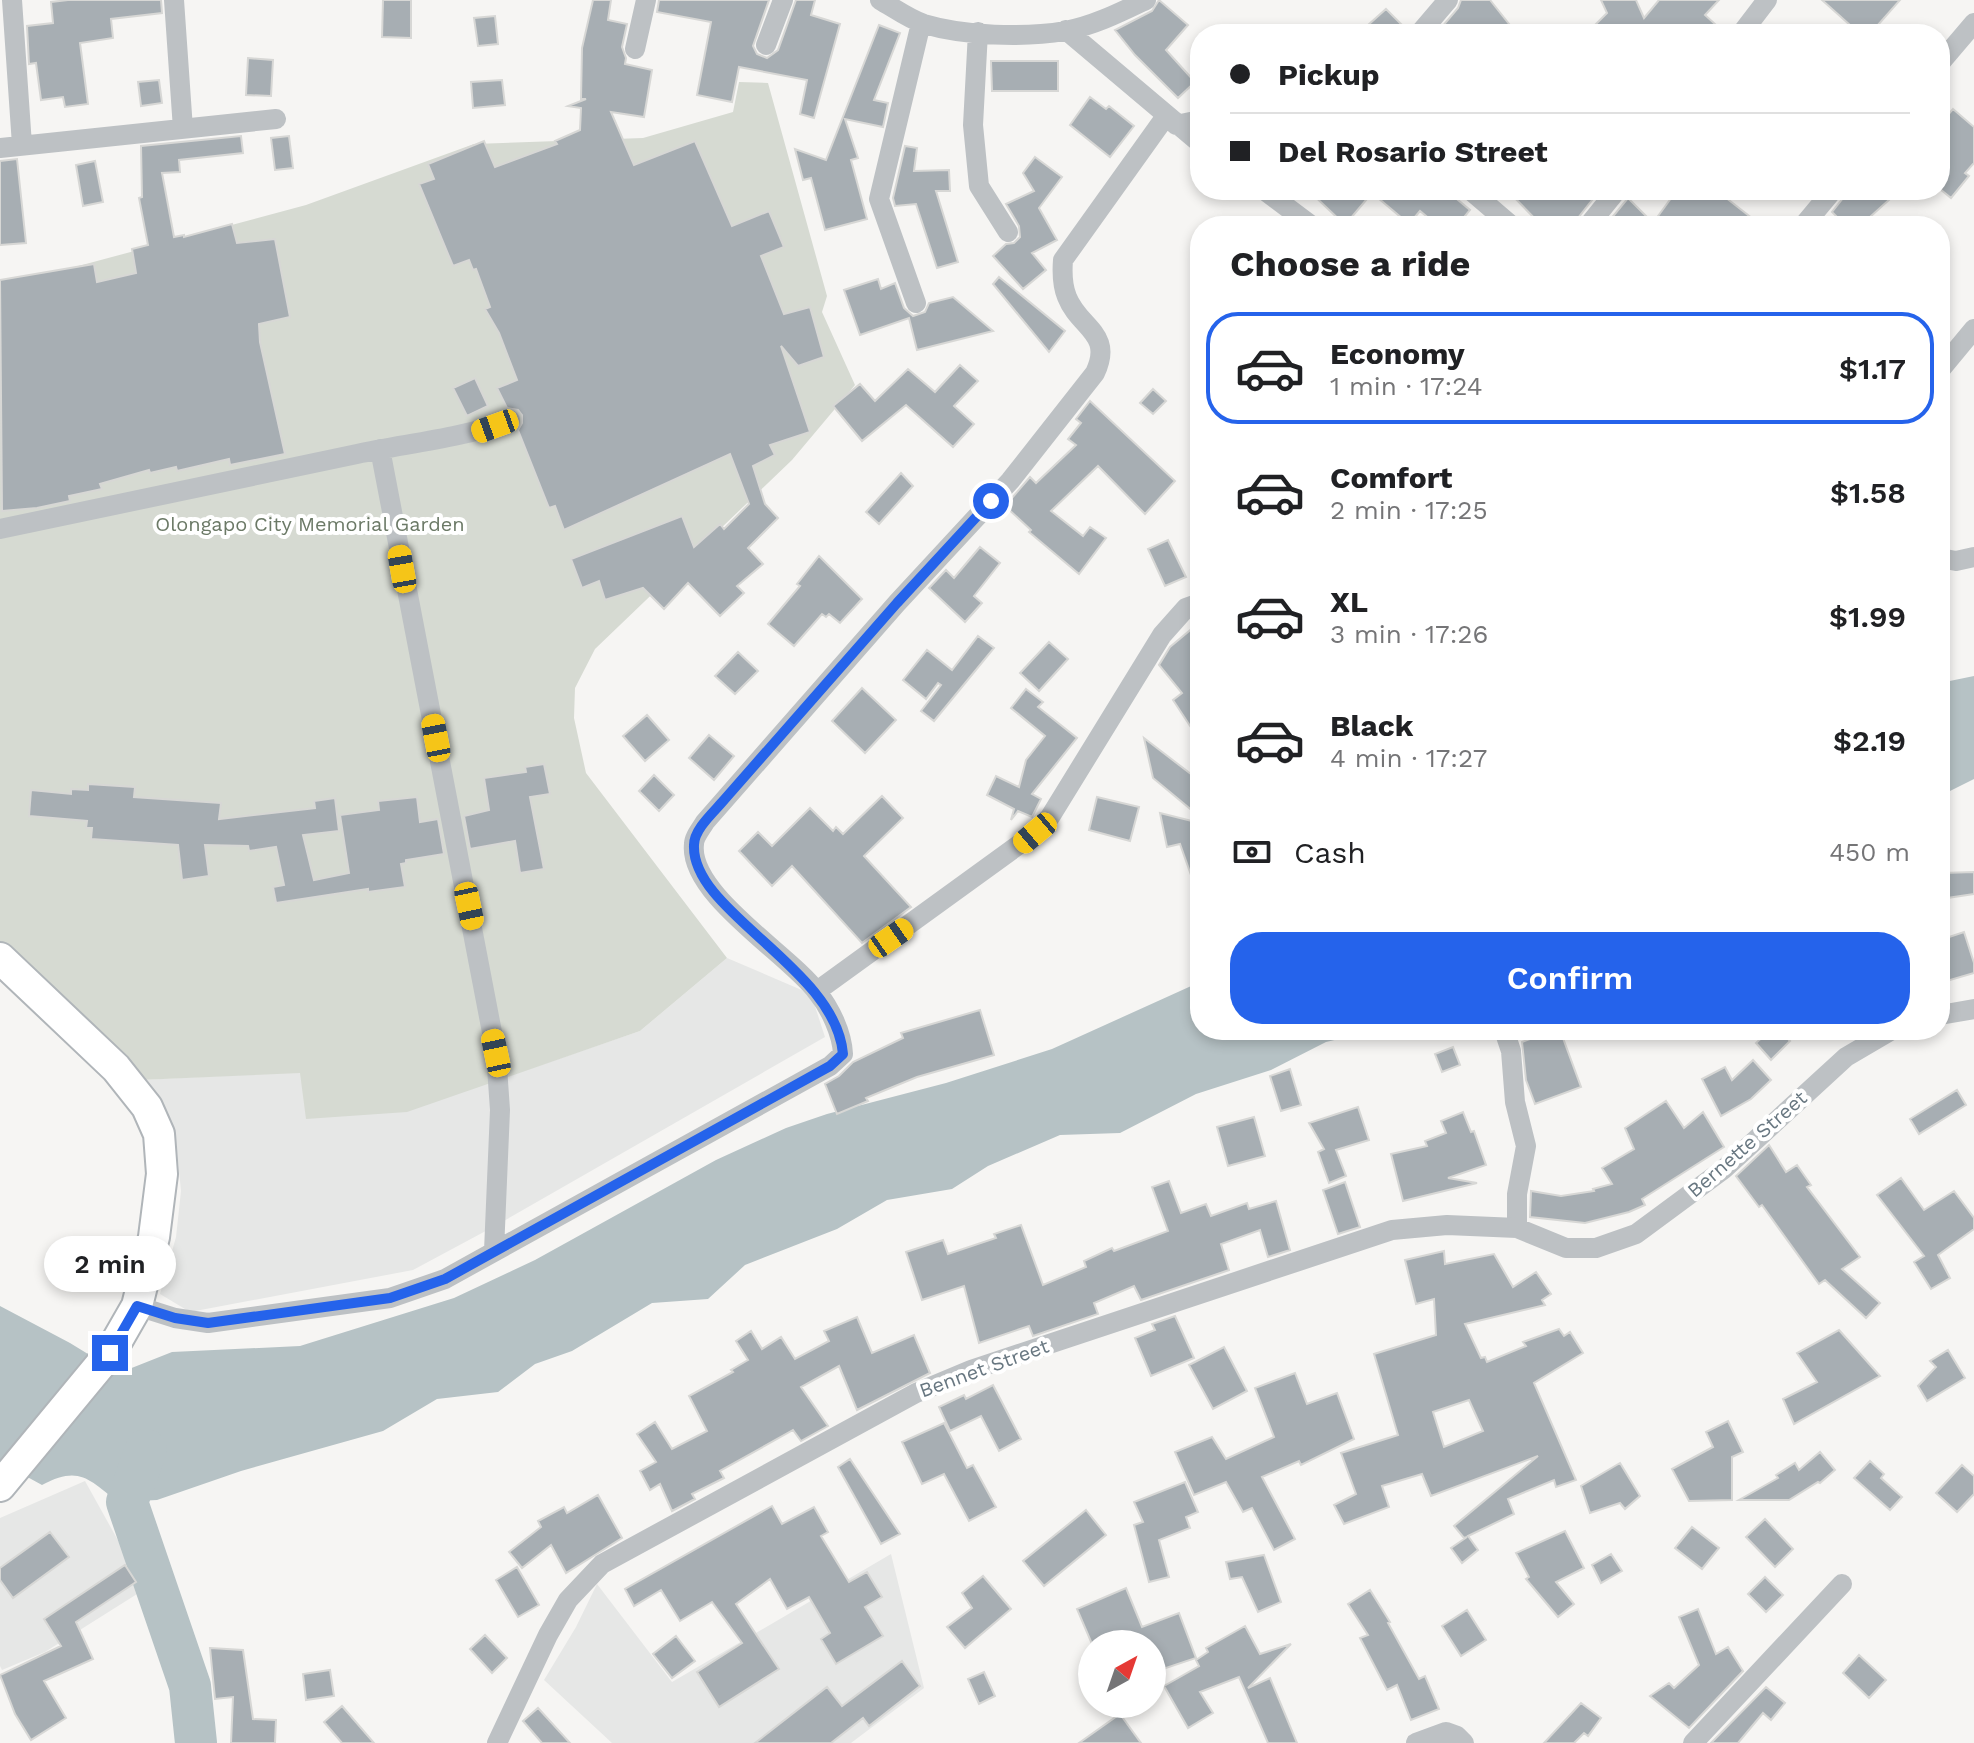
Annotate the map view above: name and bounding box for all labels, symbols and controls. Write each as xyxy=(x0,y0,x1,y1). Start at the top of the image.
text: Pickup xyxy=(1278,57,1380,92)
text: Del Rosario Street xyxy=(1278,134,1548,169)
text: Choose a ride xyxy=(1230,243,1470,285)
icon: car xyxy=(1234,332,1306,404)
text: Economy xyxy=(1330,336,1465,371)
text: $1.17 xyxy=(1839,351,1906,386)
text: 1 min · 17:24 xyxy=(1330,371,1483,401)
car xyxy=(468,407,522,445)
icon: car xyxy=(1234,456,1306,528)
text: Comfort xyxy=(1330,460,1452,495)
text: $1.58 xyxy=(1830,475,1906,510)
route start xyxy=(973,483,1009,519)
text: 2 min · 17:25 xyxy=(1330,495,1488,525)
park label: Olongapo City Memorial Garden xyxy=(155,512,465,536)
car xyxy=(386,543,418,595)
icon: car xyxy=(1234,580,1306,652)
text: XL xyxy=(1330,584,1368,619)
text: $1.99 xyxy=(1829,599,1906,634)
text: 3 min · 17:26 xyxy=(1330,619,1488,649)
icon: car xyxy=(1234,704,1306,776)
text: Black xyxy=(1330,708,1414,743)
car xyxy=(420,712,452,764)
text: $2.19 xyxy=(1833,723,1906,758)
text: 4 min · 17:27 xyxy=(1330,743,1487,773)
car xyxy=(1009,808,1061,858)
icon: cash xyxy=(1230,830,1274,874)
text: Cash xyxy=(1294,835,1366,870)
text: 450 m xyxy=(1829,837,1910,867)
car xyxy=(452,880,486,932)
car xyxy=(864,914,918,962)
button: Confirm xyxy=(1230,932,1910,1024)
car xyxy=(479,1027,513,1079)
street label: Bernette Street xyxy=(1682,1085,1812,1202)
callout: 2 min xyxy=(44,1237,176,1293)
text: 2 min xyxy=(74,1249,146,1279)
street label: Bennet Street xyxy=(916,1333,1053,1403)
route end xyxy=(92,1335,128,1371)
north arrow xyxy=(1078,1630,1166,1718)
map controls xyxy=(1078,1630,1166,1718)

